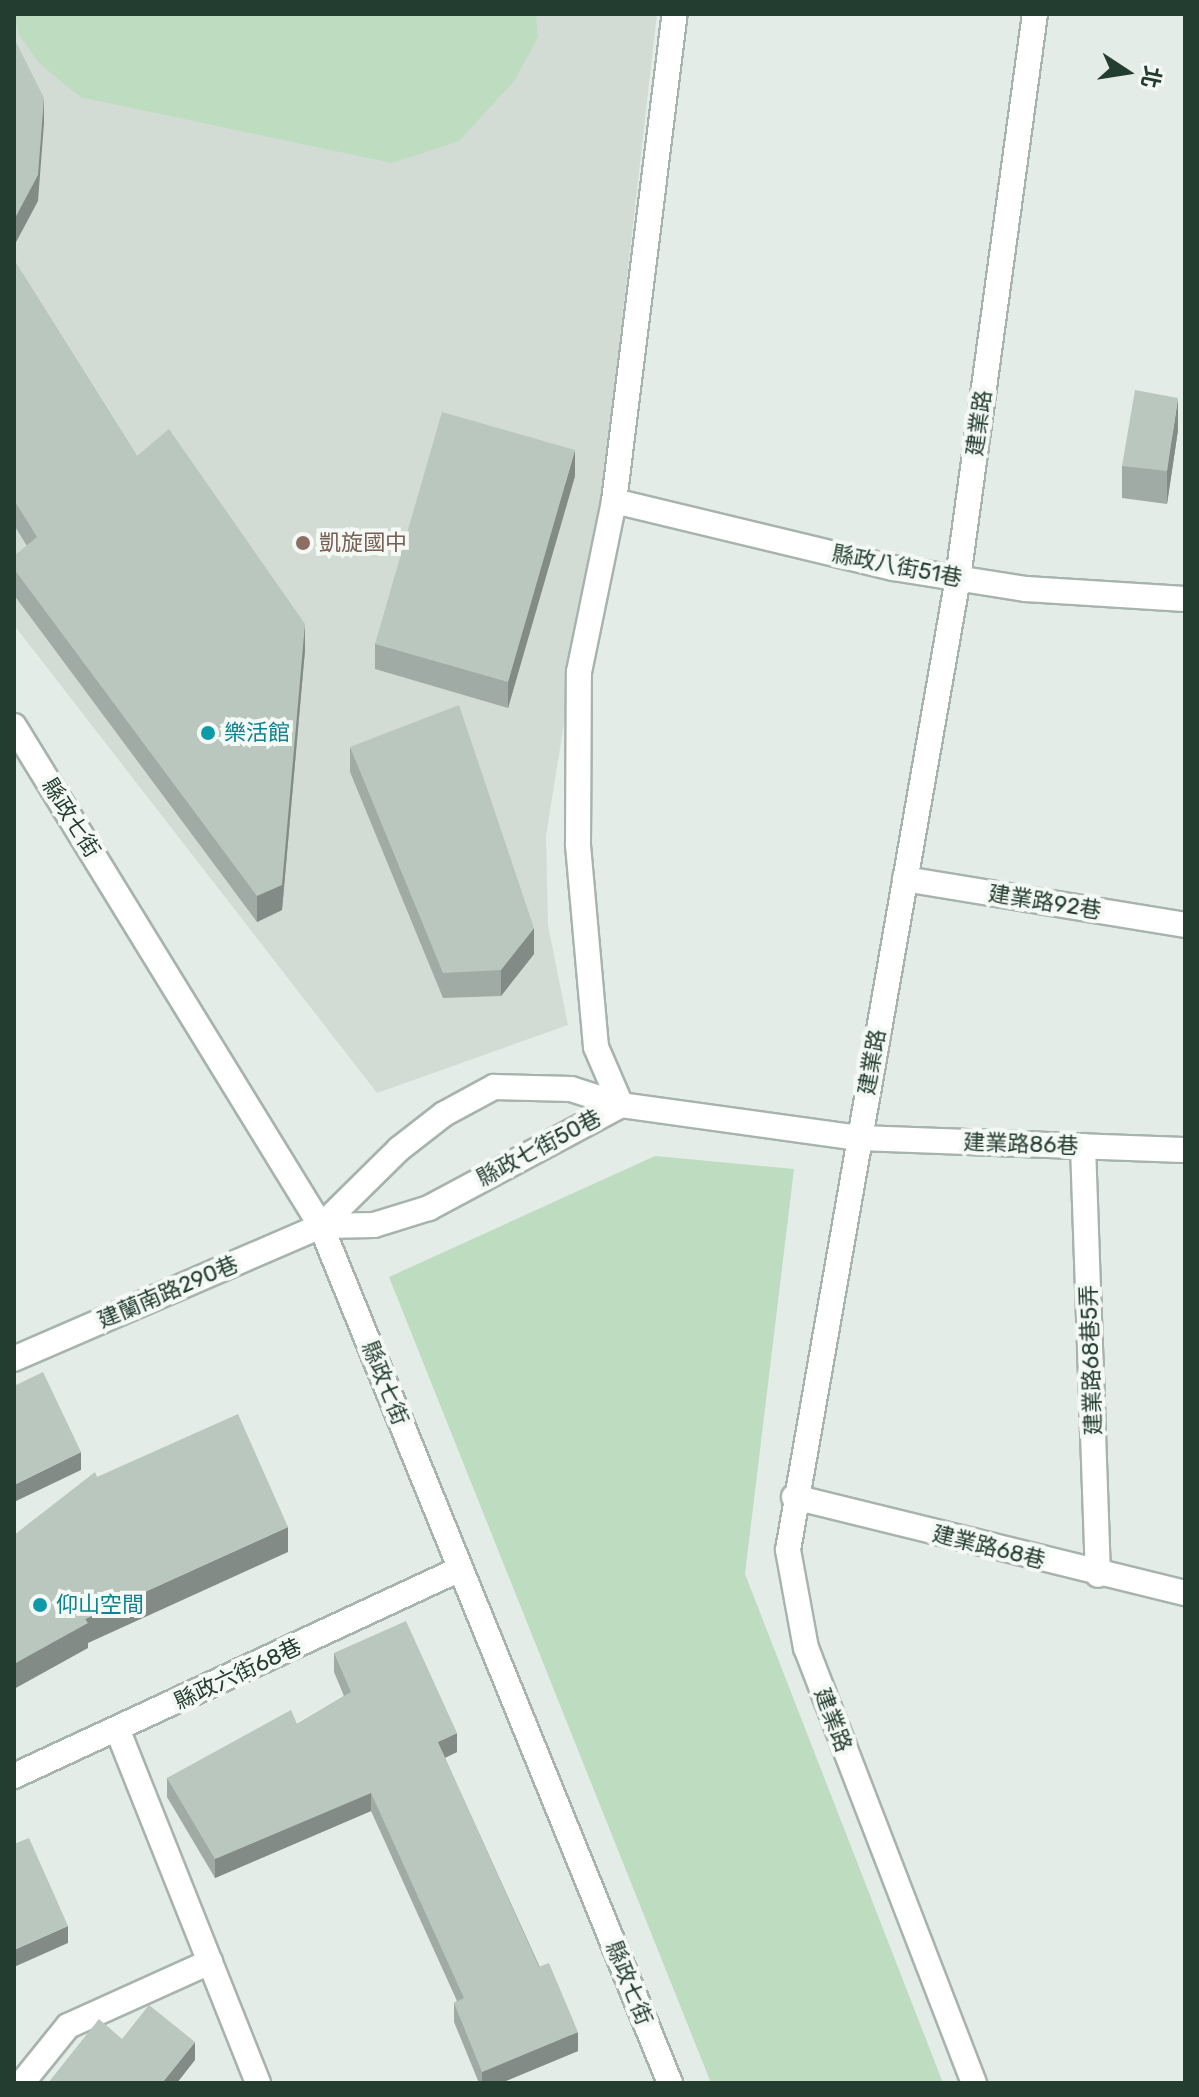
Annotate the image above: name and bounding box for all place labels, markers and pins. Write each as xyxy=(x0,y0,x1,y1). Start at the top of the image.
place label: 凱旋國中 xyxy=(319,530,407,556)
marker: 凱旋國中 xyxy=(294,534,312,552)
place label: 樂活館 xyxy=(224,720,290,746)
marker: 樂活館 xyxy=(199,724,217,742)
place label: 仰山空間 xyxy=(56,1592,144,1618)
marker: 仰山空間 xyxy=(31,1596,49,1614)

